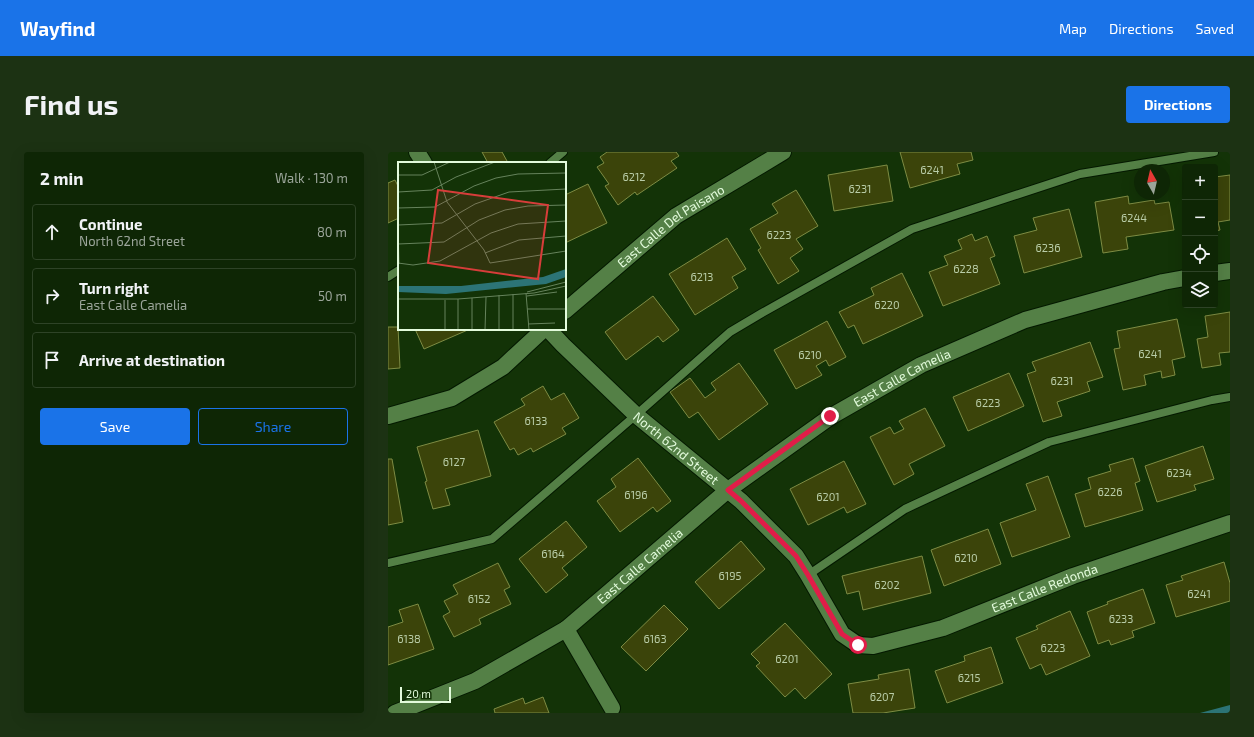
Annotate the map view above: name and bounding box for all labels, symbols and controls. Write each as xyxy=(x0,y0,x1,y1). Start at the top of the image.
text: Wayfind xyxy=(20,17,95,40)
text: Map xyxy=(1059,20,1087,37)
text: Directions xyxy=(1109,20,1174,37)
text: Saved xyxy=(1196,20,1234,37)
button: Directions xyxy=(1126,86,1230,123)
text: Find us xyxy=(24,87,118,121)
inset map xyxy=(398,162,566,330)
house number: 6241 xyxy=(920,163,944,176)
north arrow xyxy=(1134,164,1170,200)
map controls xyxy=(1182,164,1218,308)
button: + xyxy=(1182,164,1218,200)
text: 2 min xyxy=(40,168,83,188)
text: Walk · 130 m xyxy=(275,170,348,186)
house number: 6212 xyxy=(622,170,646,183)
street label: East Calle Del Paisano xyxy=(614,181,727,271)
house number: 6231 xyxy=(849,182,871,195)
button: − xyxy=(1182,200,1218,236)
house number: 6244 xyxy=(1121,211,1147,224)
text: Continue xyxy=(79,215,142,233)
icon: ahead xyxy=(41,221,63,243)
text: 80 m xyxy=(317,224,347,240)
house number: 6223 xyxy=(767,228,791,241)
text: North 62nd Street xyxy=(79,233,185,249)
button: locate xyxy=(1182,236,1218,272)
house number: 6236 xyxy=(1036,241,1060,254)
house number: 6228 xyxy=(953,262,979,275)
house number: 6213 xyxy=(691,270,713,283)
button: layers xyxy=(1182,272,1218,308)
text: Turn right xyxy=(79,279,149,297)
icon: right xyxy=(41,285,63,307)
text: 50 m xyxy=(318,288,347,304)
text: East Calle Camelia xyxy=(79,297,187,313)
house number: 6220 xyxy=(874,298,900,311)
street label: East Calle Camelia xyxy=(850,345,953,410)
house number: 6241 xyxy=(1138,347,1162,360)
house number: 6210 xyxy=(798,348,822,361)
icon: arrive xyxy=(41,349,63,371)
text: Arrive at destination xyxy=(79,351,225,369)
house number: 6231 xyxy=(1051,374,1073,387)
house number: 6223 xyxy=(976,396,1000,409)
route end xyxy=(821,407,839,425)
button: Save xyxy=(40,408,190,445)
button: Share xyxy=(198,408,348,445)
street label: North 62nd Street xyxy=(630,408,722,488)
house number: 6133 xyxy=(525,414,547,427)
house number: 6127 xyxy=(443,455,466,468)
house number: 6234 xyxy=(1166,466,1192,479)
house number: 6226 xyxy=(1098,485,1122,498)
house number: 6196 xyxy=(624,488,648,501)
house number: 6201 xyxy=(816,490,840,503)
street label: East Calle Camelia xyxy=(593,524,686,607)
house number: 6164 xyxy=(541,547,565,560)
house number: 6210 xyxy=(954,551,978,564)
street label: East Calle Redonda xyxy=(989,560,1100,616)
house number: 6195 xyxy=(719,569,742,582)
house number: 6202 xyxy=(874,578,900,591)
house number: 6241 xyxy=(1187,587,1211,600)
house number: 6152 xyxy=(468,592,490,605)
house number: 6233 xyxy=(1109,612,1133,625)
house number: 6138 xyxy=(397,632,421,645)
house number: 6163 xyxy=(643,632,667,645)
route start xyxy=(849,636,867,654)
house number: 6223 xyxy=(1041,641,1065,654)
house number: 6201 xyxy=(775,652,799,665)
house number: 6215 xyxy=(958,671,980,684)
scale bar xyxy=(400,685,451,704)
text: 20 m xyxy=(406,687,431,700)
house number: 6207 xyxy=(870,690,895,703)

